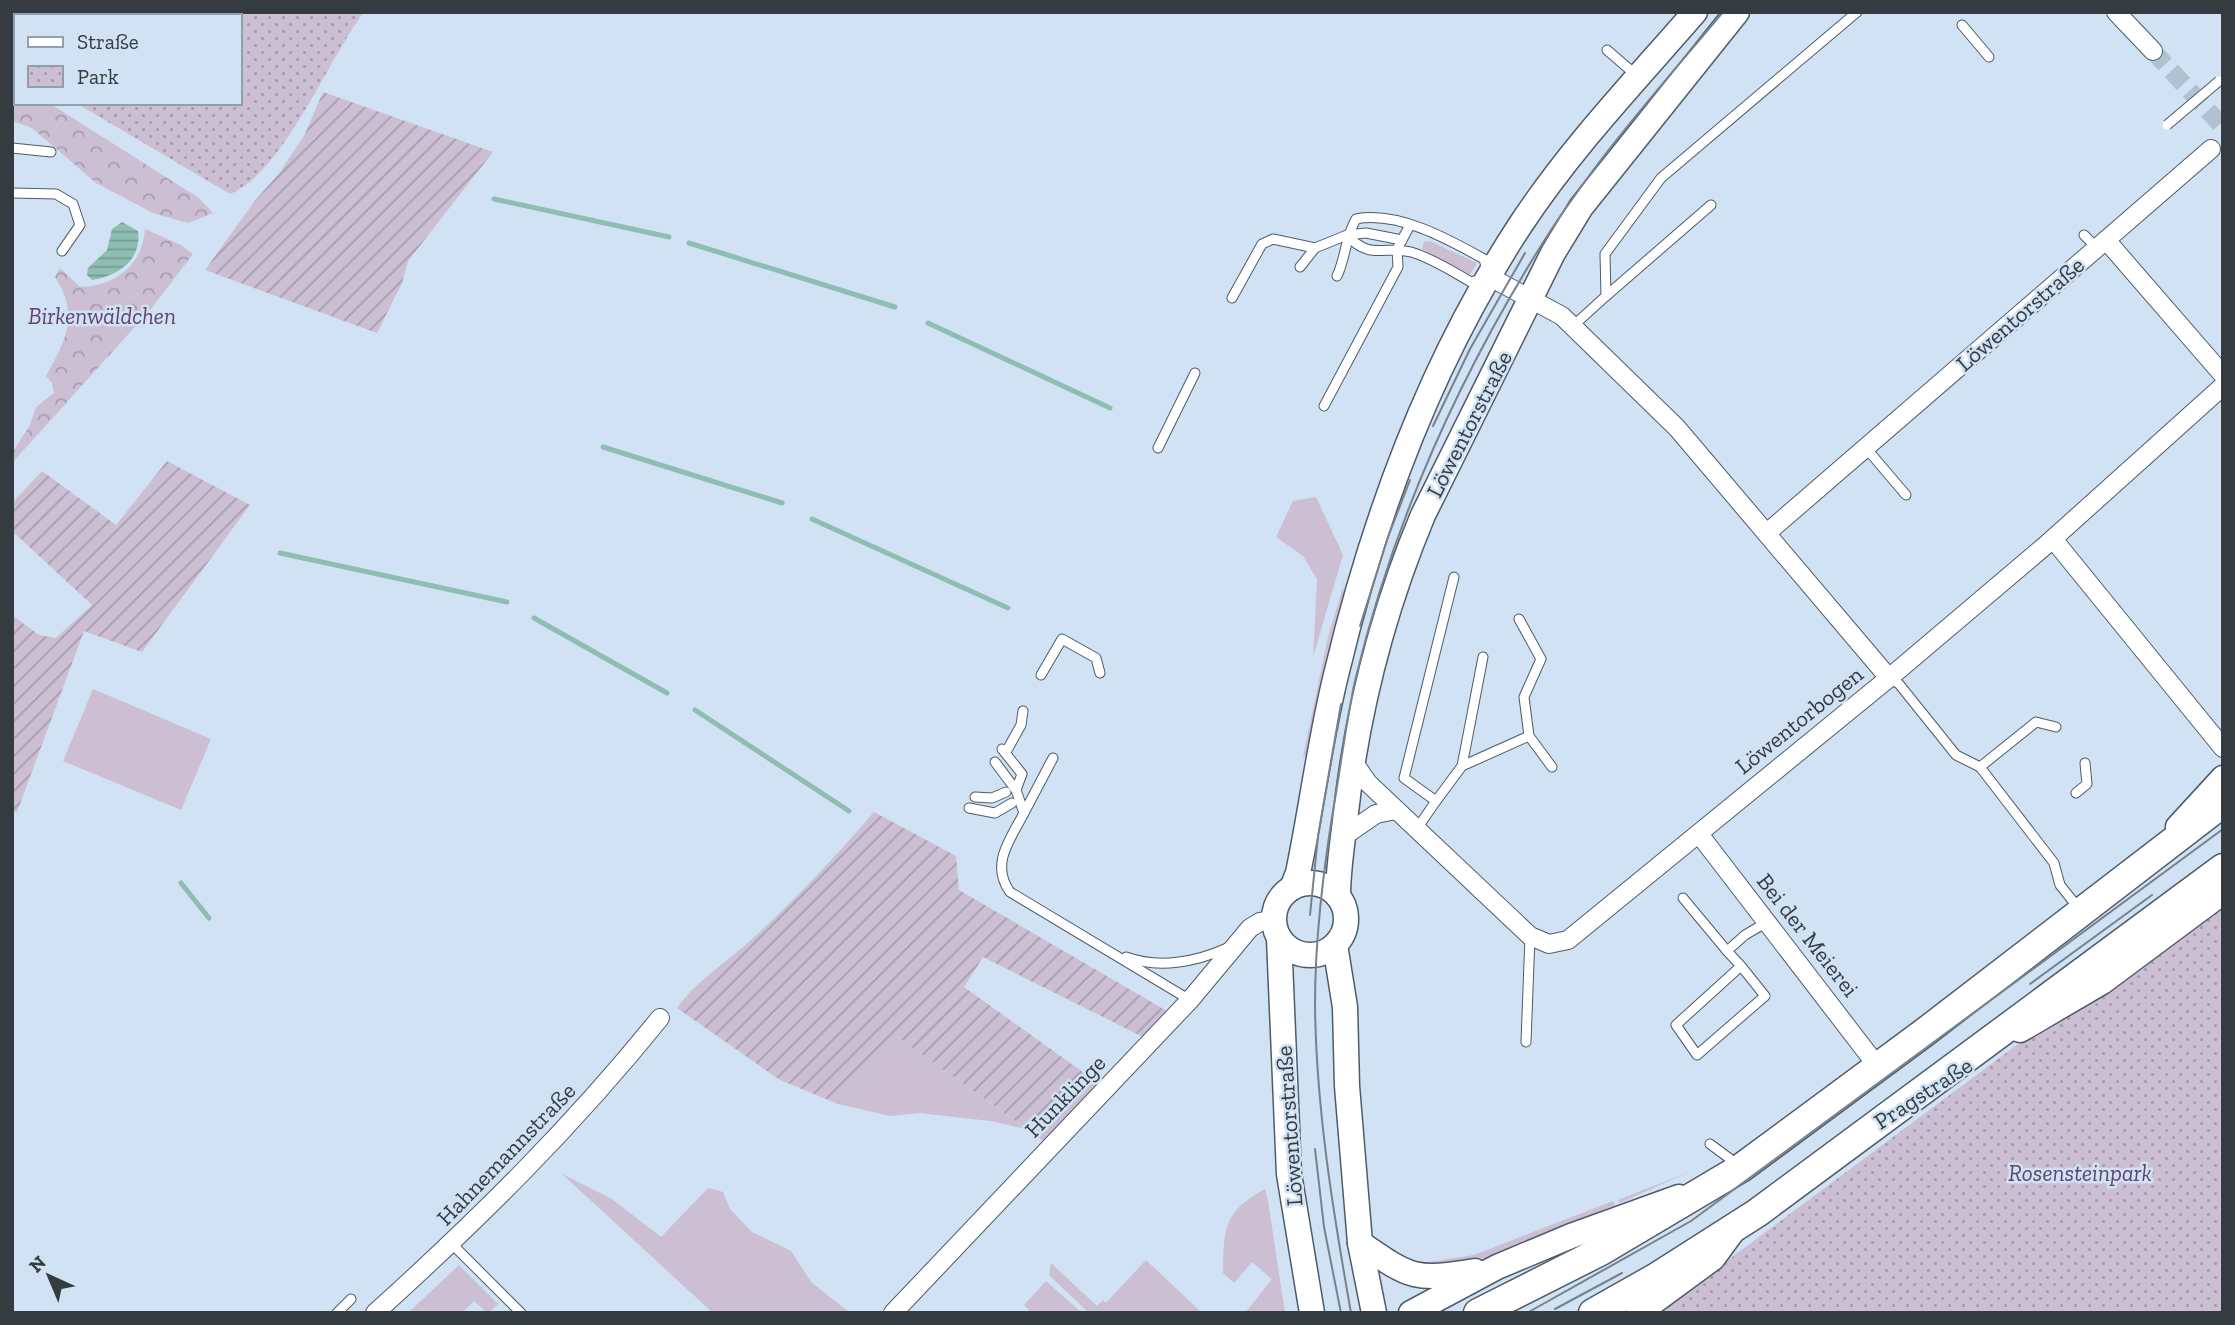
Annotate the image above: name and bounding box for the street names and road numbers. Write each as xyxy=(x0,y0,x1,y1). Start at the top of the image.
street label: Löwentorstraße xyxy=(1950,251,2090,377)
street label: Löwentorstraße xyxy=(1420,346,1518,502)
street label: Löwentorbogen xyxy=(1730,660,1868,780)
street label: Bei der Meierei xyxy=(1751,868,1865,1002)
street label: Löwentorstraße xyxy=(1269,1045,1309,1207)
street label: Hunklinge xyxy=(1019,1049,1111,1143)
street label: Pragstraße xyxy=(1869,1051,1977,1135)
street label: Hahnemannstraße xyxy=(431,1077,581,1231)

